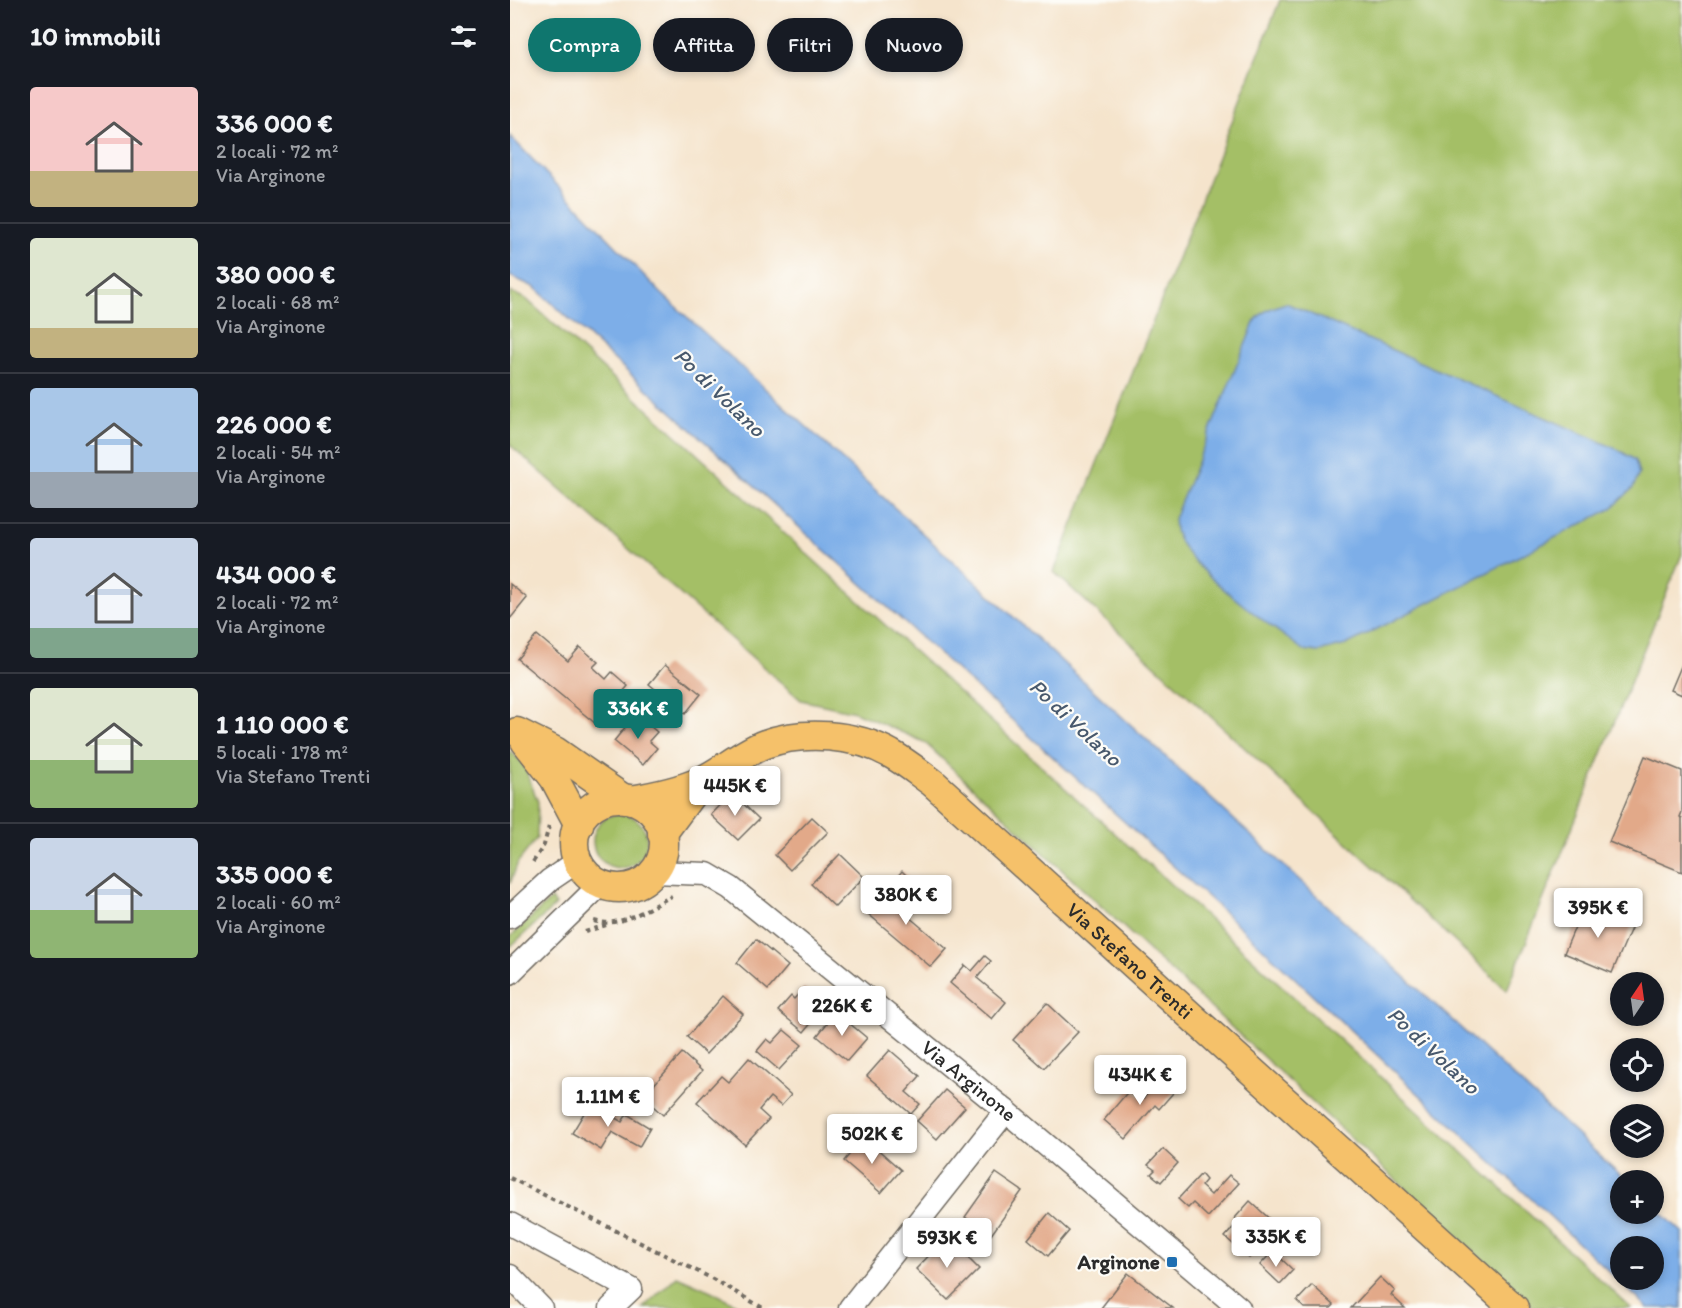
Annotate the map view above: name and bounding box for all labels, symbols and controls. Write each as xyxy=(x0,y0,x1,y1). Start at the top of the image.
chip: Compra xyxy=(528,18,641,72)
chip: Affitta xyxy=(653,18,755,72)
chip: Filtri xyxy=(767,18,853,72)
chip: Nuovo xyxy=(865,18,963,72)
text: 10 immobili xyxy=(30,20,161,52)
icon: filters xyxy=(447,20,480,53)
text: 336 000 € xyxy=(216,107,333,139)
icon: home xyxy=(78,111,150,183)
text: 2 locali · 72 m² xyxy=(216,139,338,163)
text: Via Arginone xyxy=(216,163,326,187)
text: 380 000 € xyxy=(216,258,335,290)
icon: home xyxy=(78,262,150,334)
text: 2 locali · 68 m² xyxy=(216,290,340,314)
text: Via Arginone xyxy=(216,314,326,338)
water label: Po di Volano xyxy=(668,342,771,443)
text: 226 000 € xyxy=(216,408,332,440)
icon: home xyxy=(78,412,150,484)
text: 2 locali · 54 m² xyxy=(216,440,340,464)
text: Via Arginone xyxy=(216,464,326,488)
text: 434 000 € xyxy=(216,558,336,590)
icon: home xyxy=(78,562,150,634)
text: 2 locali · 72 m² xyxy=(216,590,338,614)
text: Via Arginone xyxy=(216,614,326,638)
water label: Po di Volano xyxy=(1024,673,1128,772)
pin: 336K € xyxy=(589,689,687,740)
text: 336K € xyxy=(607,696,669,720)
text: 1 110 000 € xyxy=(216,708,349,740)
icon: home xyxy=(78,712,150,784)
text: 5 locali · 178 m² xyxy=(216,740,348,764)
text: Via Stefano Trenti xyxy=(216,764,370,788)
pin: 445K € xyxy=(686,766,784,817)
text: 445K € xyxy=(703,773,767,797)
text: 335 000 € xyxy=(216,858,333,890)
icon: home xyxy=(78,862,150,934)
pin: 380K € xyxy=(857,875,955,926)
text: 380K € xyxy=(875,882,937,906)
pin: 395K € xyxy=(1549,888,1647,939)
text: 2 locali · 60 m² xyxy=(216,890,341,914)
text: 395K € xyxy=(1568,895,1628,919)
street label: Via Stefano Trenti xyxy=(1062,897,1199,1024)
text: Via Arginone xyxy=(216,914,326,938)
north arrow xyxy=(1610,972,1664,1026)
map controls xyxy=(1610,972,1664,1290)
pin: 226K € xyxy=(793,986,891,1037)
text: 226K € xyxy=(812,993,872,1017)
water label: Po di Volano xyxy=(1382,1001,1486,1100)
street label: Via Arginone xyxy=(917,1034,1022,1126)
button: locate xyxy=(1610,1038,1664,1092)
pin: 434K € xyxy=(1091,1055,1189,1106)
text: 434K € xyxy=(1108,1062,1172,1086)
pin: 1.11M € xyxy=(553,1077,663,1128)
text: 1.11M € xyxy=(576,1084,640,1108)
button: layers xyxy=(1610,1104,1664,1158)
pin: 502K € xyxy=(823,1114,921,1165)
text: 502K € xyxy=(841,1121,903,1145)
button: + xyxy=(1610,1170,1664,1224)
pin: 335K € xyxy=(1227,1217,1325,1268)
pin: 593K € xyxy=(898,1218,996,1269)
text: 335K € xyxy=(1246,1224,1307,1248)
text: 593K € xyxy=(917,1225,977,1249)
button: − xyxy=(1610,1236,1664,1290)
place label: Arginone xyxy=(1077,1249,1160,1275)
marker: Arginone xyxy=(1165,1255,1179,1269)

